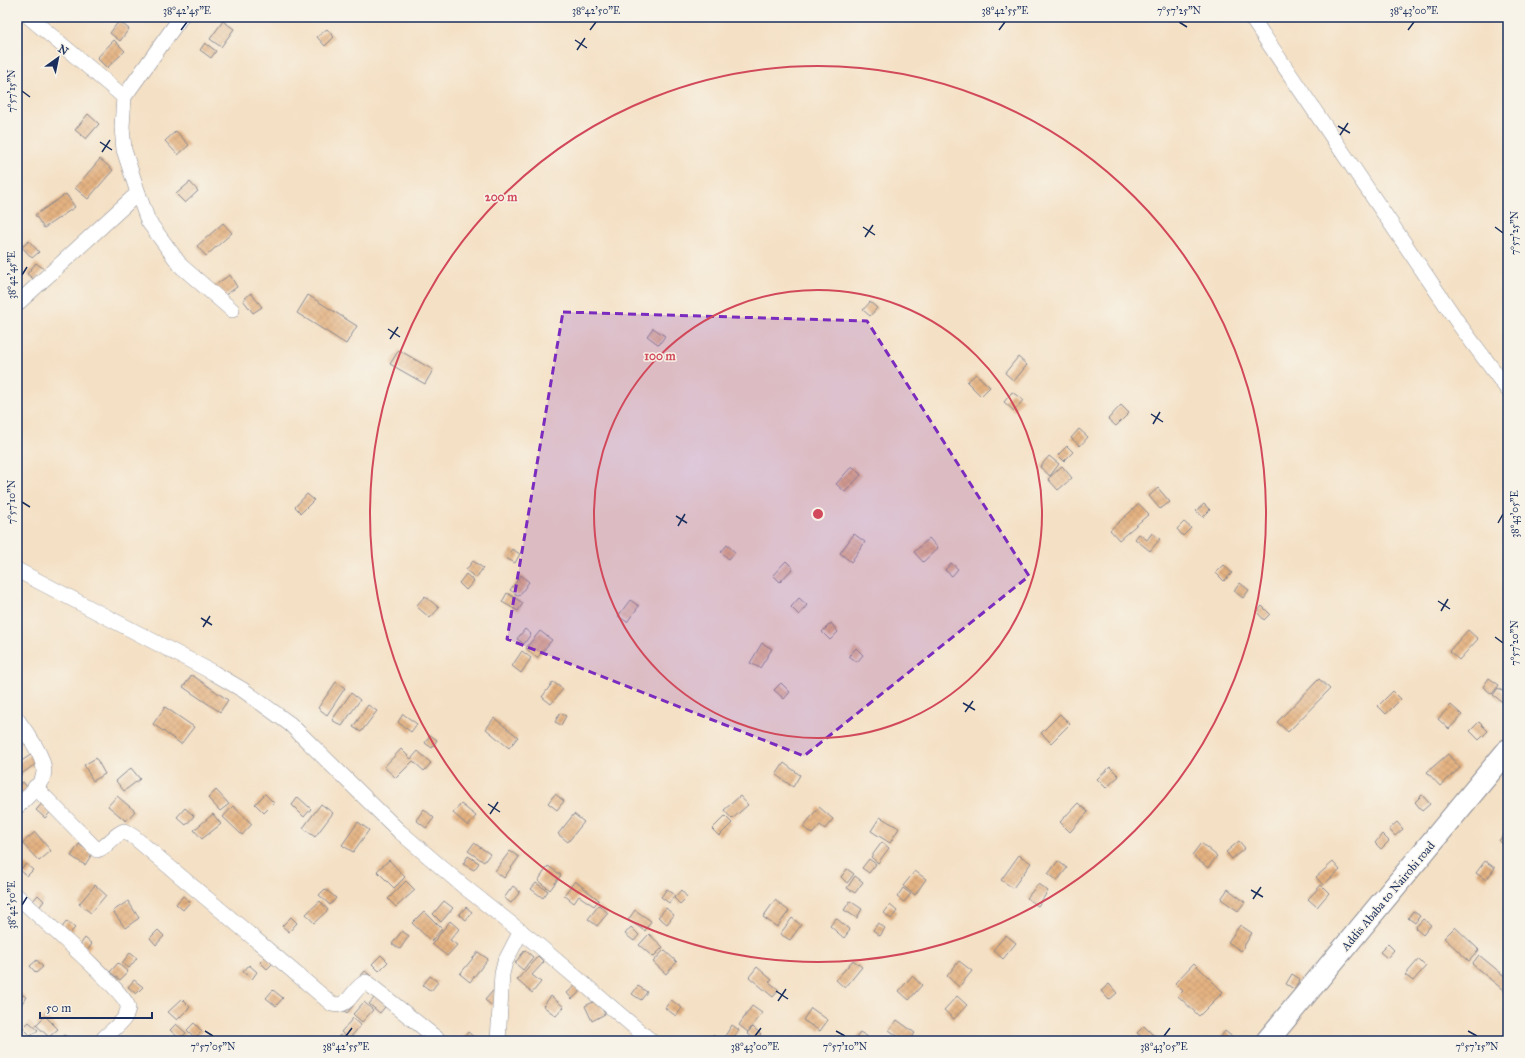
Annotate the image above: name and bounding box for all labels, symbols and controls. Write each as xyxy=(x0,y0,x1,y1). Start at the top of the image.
text: 38°42'45"E xyxy=(163,5,211,17)
text: 38°42'50"E xyxy=(572,5,620,17)
text: 38°42'55"E xyxy=(981,5,1029,17)
text: 7°57'25"N xyxy=(1157,5,1202,17)
text: 38°43'00"E xyxy=(1390,5,1438,17)
north arrow xyxy=(38,38,78,78)
text: N xyxy=(56,42,71,58)
text: 7°57'15"N xyxy=(6,69,18,113)
text: 200 m xyxy=(485,190,518,204)
text: 7°57'25"N xyxy=(1509,210,1521,255)
text: 38°42'45"E xyxy=(6,251,18,299)
text: 100 m xyxy=(644,349,677,363)
text: 7°57'10"N xyxy=(6,479,18,524)
text: 38°43'05"E xyxy=(1509,490,1521,538)
centre of rings xyxy=(811,507,825,521)
text: 7°57'20"N xyxy=(1509,620,1521,666)
street label: Addis Ababa to Nairobi road xyxy=(1338,839,1438,954)
text: 38°42'50"E xyxy=(6,881,18,929)
scale bar xyxy=(40,994,152,1020)
text: 50 m xyxy=(46,1001,71,1015)
text: 7°57'05"N xyxy=(190,1041,236,1053)
text: 38°42'55"E xyxy=(322,1041,370,1053)
text: 38°43'00"E xyxy=(731,1041,779,1053)
text: 7°57'10"N xyxy=(823,1041,868,1053)
text: 38°43'05"E xyxy=(1140,1041,1188,1053)
text: 7°57'15"N xyxy=(1455,1041,1499,1053)

